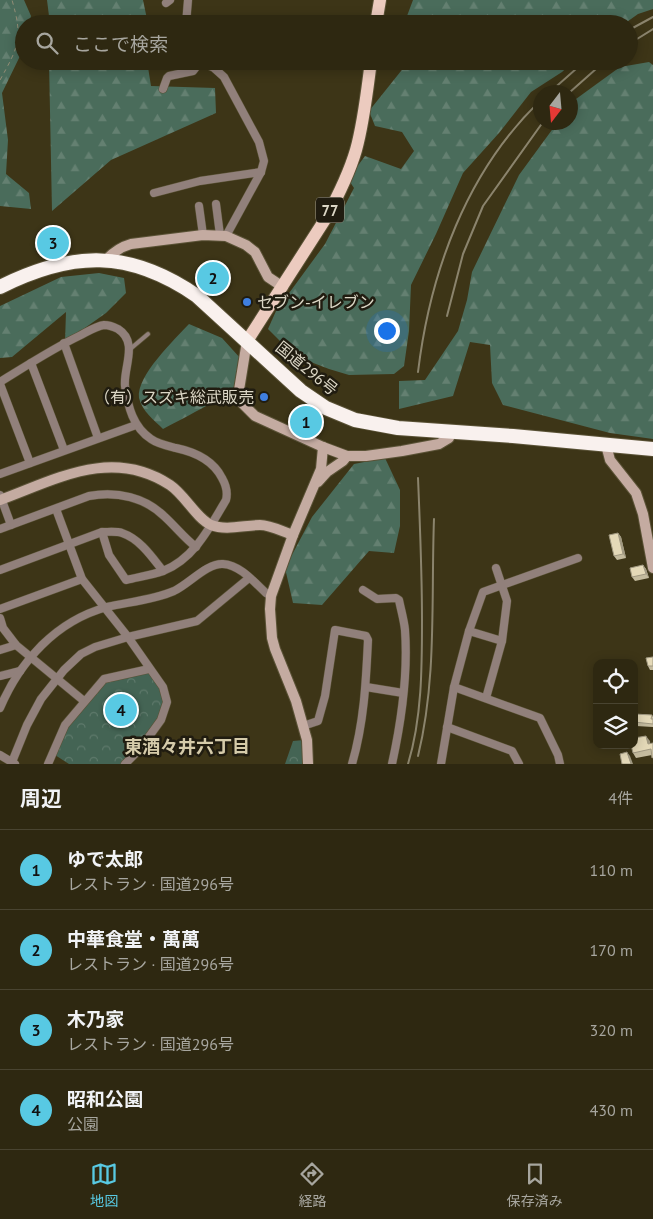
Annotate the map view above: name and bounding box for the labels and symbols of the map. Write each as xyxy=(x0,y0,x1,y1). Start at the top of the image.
north arrow xyxy=(533,85,578,130)
road number: 77 xyxy=(316,198,344,222)
pin: 3 xyxy=(37,224,69,262)
pin: 2 xyxy=(197,259,229,297)
place label: セブン-イレブン xyxy=(257,292,375,312)
marker: セブン-イレブン xyxy=(241,296,253,308)
your location xyxy=(374,318,400,344)
street label: 国道296号 xyxy=(272,337,342,399)
place label: （有）スズキ総武販売 xyxy=(94,387,254,407)
marker: （有）スズキ総武販売 xyxy=(258,391,270,403)
pin: 1 xyxy=(290,403,322,441)
pin: 4 xyxy=(105,691,137,729)
district label: 東酒々井六丁目 xyxy=(124,735,250,758)

